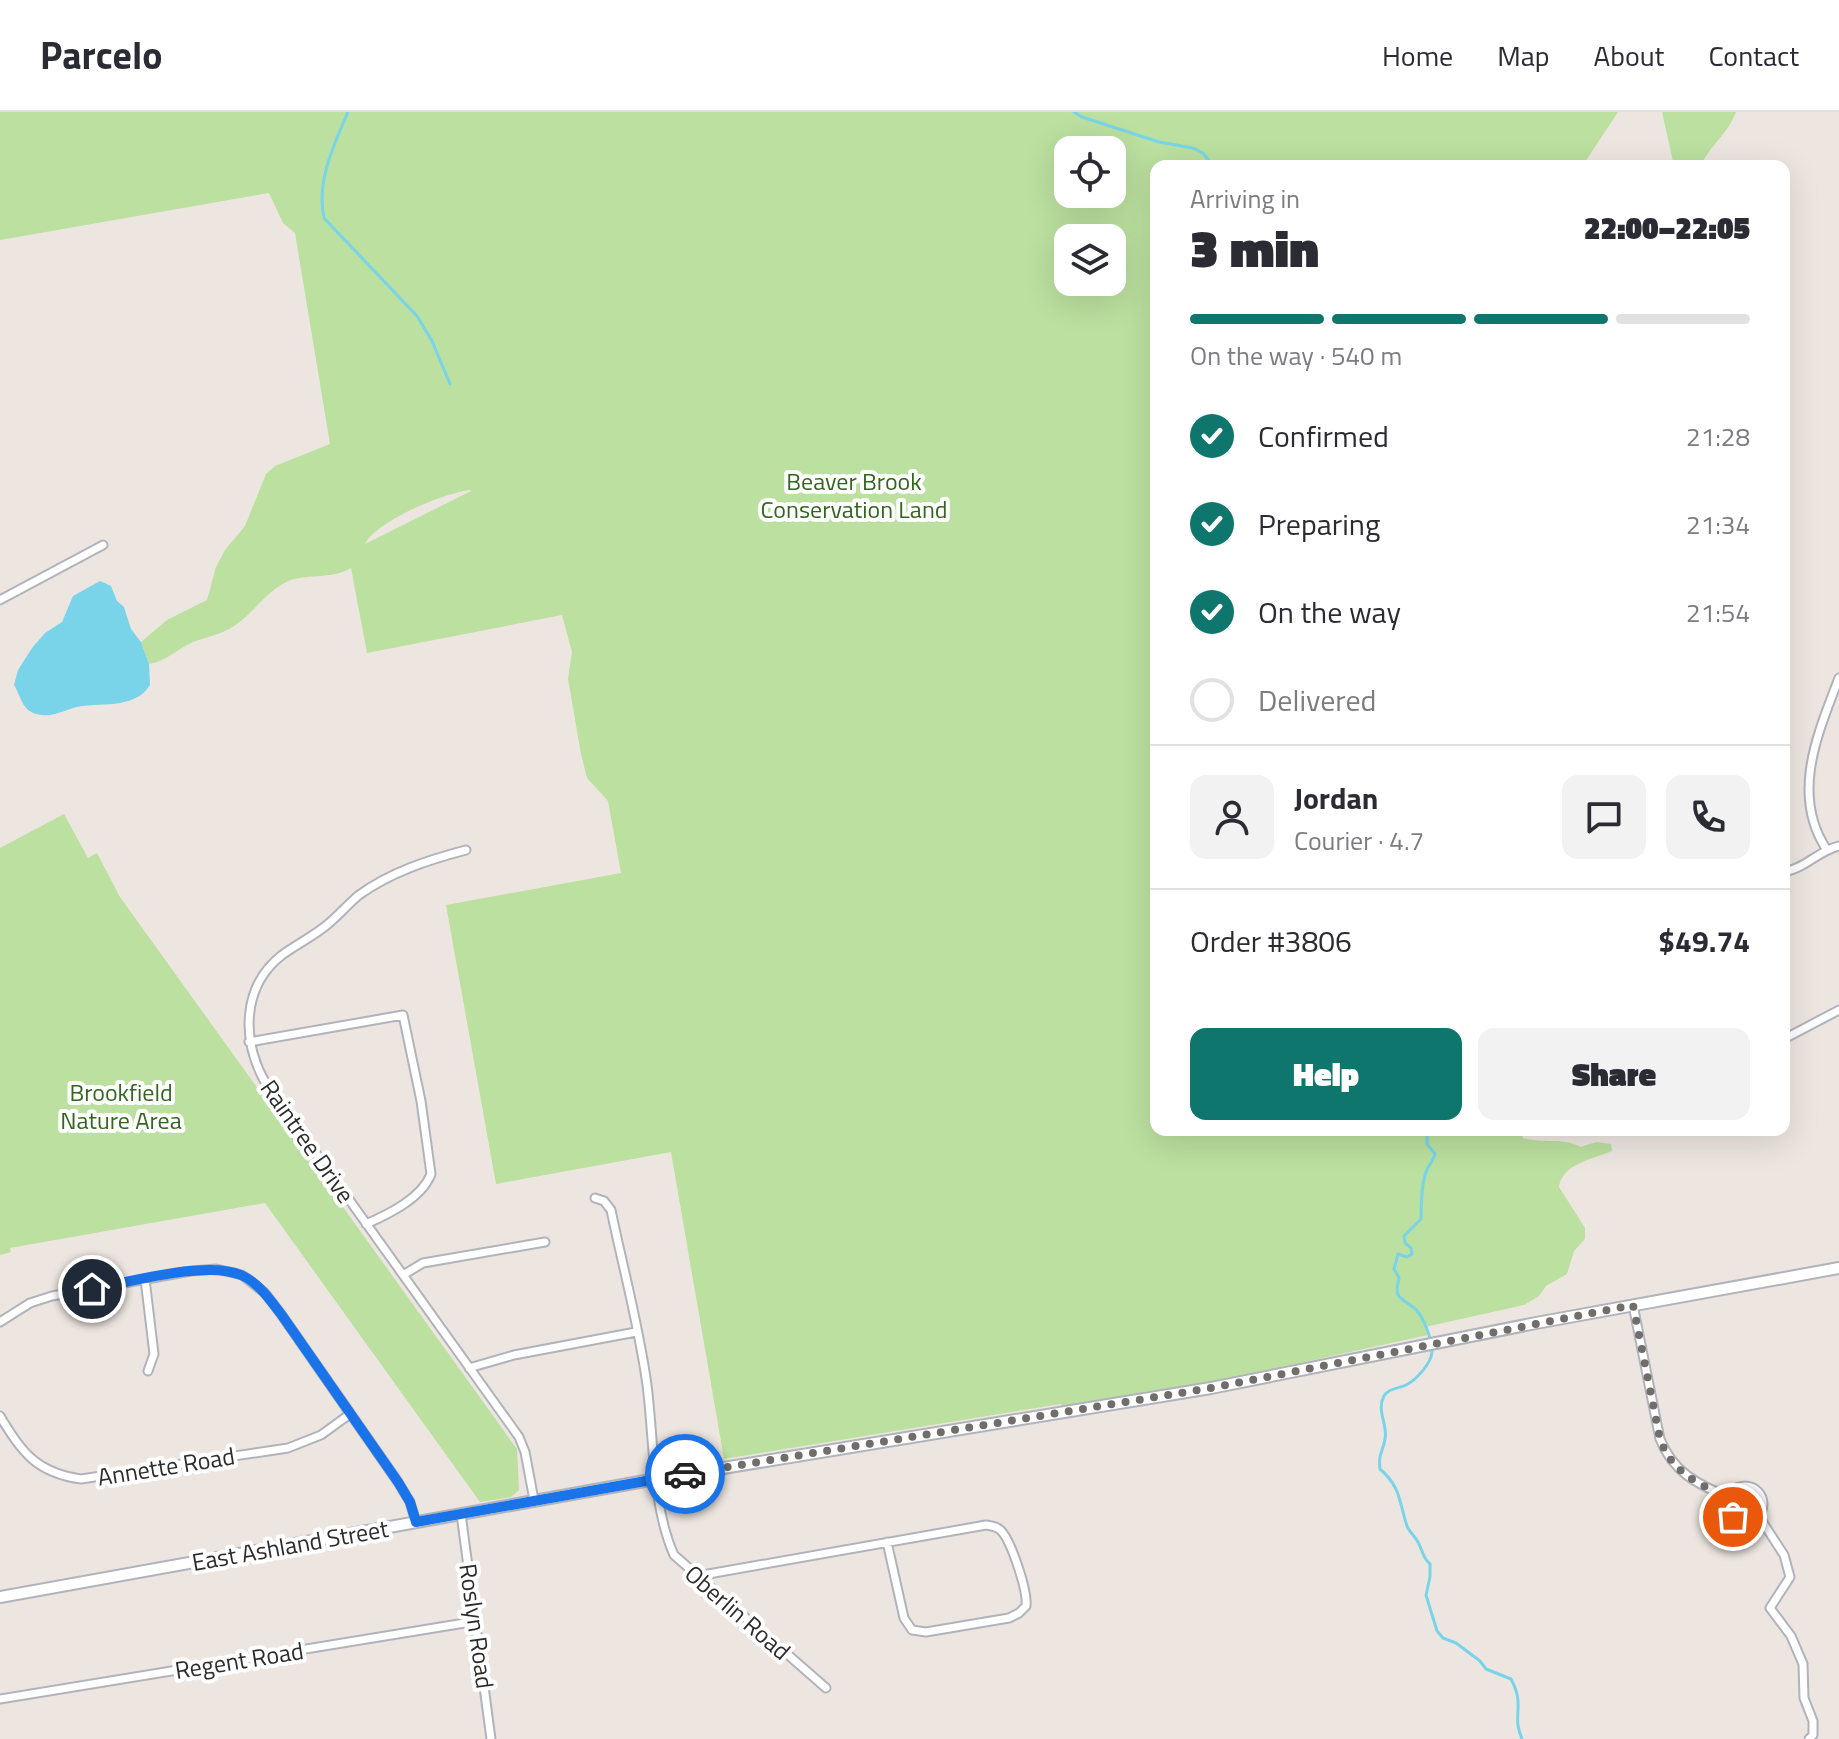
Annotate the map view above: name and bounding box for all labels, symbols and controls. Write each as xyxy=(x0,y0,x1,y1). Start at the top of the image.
text: Parcelo xyxy=(40,26,162,84)
text: Home xyxy=(1382,34,1453,77)
text: Map xyxy=(1497,34,1550,77)
text: About xyxy=(1594,34,1664,77)
text: Contact xyxy=(1708,34,1799,77)
map controls xyxy=(1054,136,1126,296)
button: locate xyxy=(1054,136,1126,208)
text: Arriving in xyxy=(1190,179,1300,218)
text: 22:00–22:05 xyxy=(1584,205,1750,251)
text: 3 min xyxy=(1190,208,1319,287)
button: layers xyxy=(1054,224,1126,296)
text: On the way · 540 m xyxy=(1190,336,1402,375)
text: Confirmed xyxy=(1258,413,1389,459)
icon: check xyxy=(1190,414,1234,458)
text: 21:28 xyxy=(1686,417,1750,456)
park label: Beaver Brook Conservation Land xyxy=(761,463,947,527)
text: Preparing xyxy=(1258,501,1380,547)
icon: check xyxy=(1190,502,1234,546)
text: 21:34 xyxy=(1686,505,1750,544)
text: On the way xyxy=(1258,589,1401,635)
icon: check xyxy=(1190,590,1234,634)
text: 21:54 xyxy=(1686,593,1750,632)
text: Delivered xyxy=(1258,677,1376,723)
button: person xyxy=(1190,775,1274,859)
text: Jordan xyxy=(1294,775,1378,821)
button: chat xyxy=(1562,775,1646,859)
button: phone xyxy=(1666,775,1750,859)
text: Courier · 4.7 xyxy=(1294,821,1424,860)
text: Order #3806 xyxy=(1190,918,1352,964)
text: $49.74 xyxy=(1658,918,1750,964)
button: Help xyxy=(1190,1028,1462,1120)
button: Share xyxy=(1478,1028,1750,1120)
street label: Raintree Drive xyxy=(252,1072,364,1210)
park label: Brookfield Nature Area xyxy=(60,1074,182,1138)
pin xyxy=(58,1255,126,1323)
icon: home xyxy=(70,1267,114,1311)
courier xyxy=(645,1434,725,1514)
street label: Annette Road xyxy=(95,1437,237,1495)
icon: car xyxy=(663,1452,707,1496)
pin xyxy=(1699,1483,1767,1551)
icon: bag xyxy=(1711,1495,1755,1539)
street label: East Ashland Street xyxy=(189,1510,392,1580)
street label: Oberlin Road xyxy=(677,1556,799,1668)
street label: Roslyn Road xyxy=(450,1561,504,1691)
street label: Regent Road xyxy=(172,1632,306,1688)

